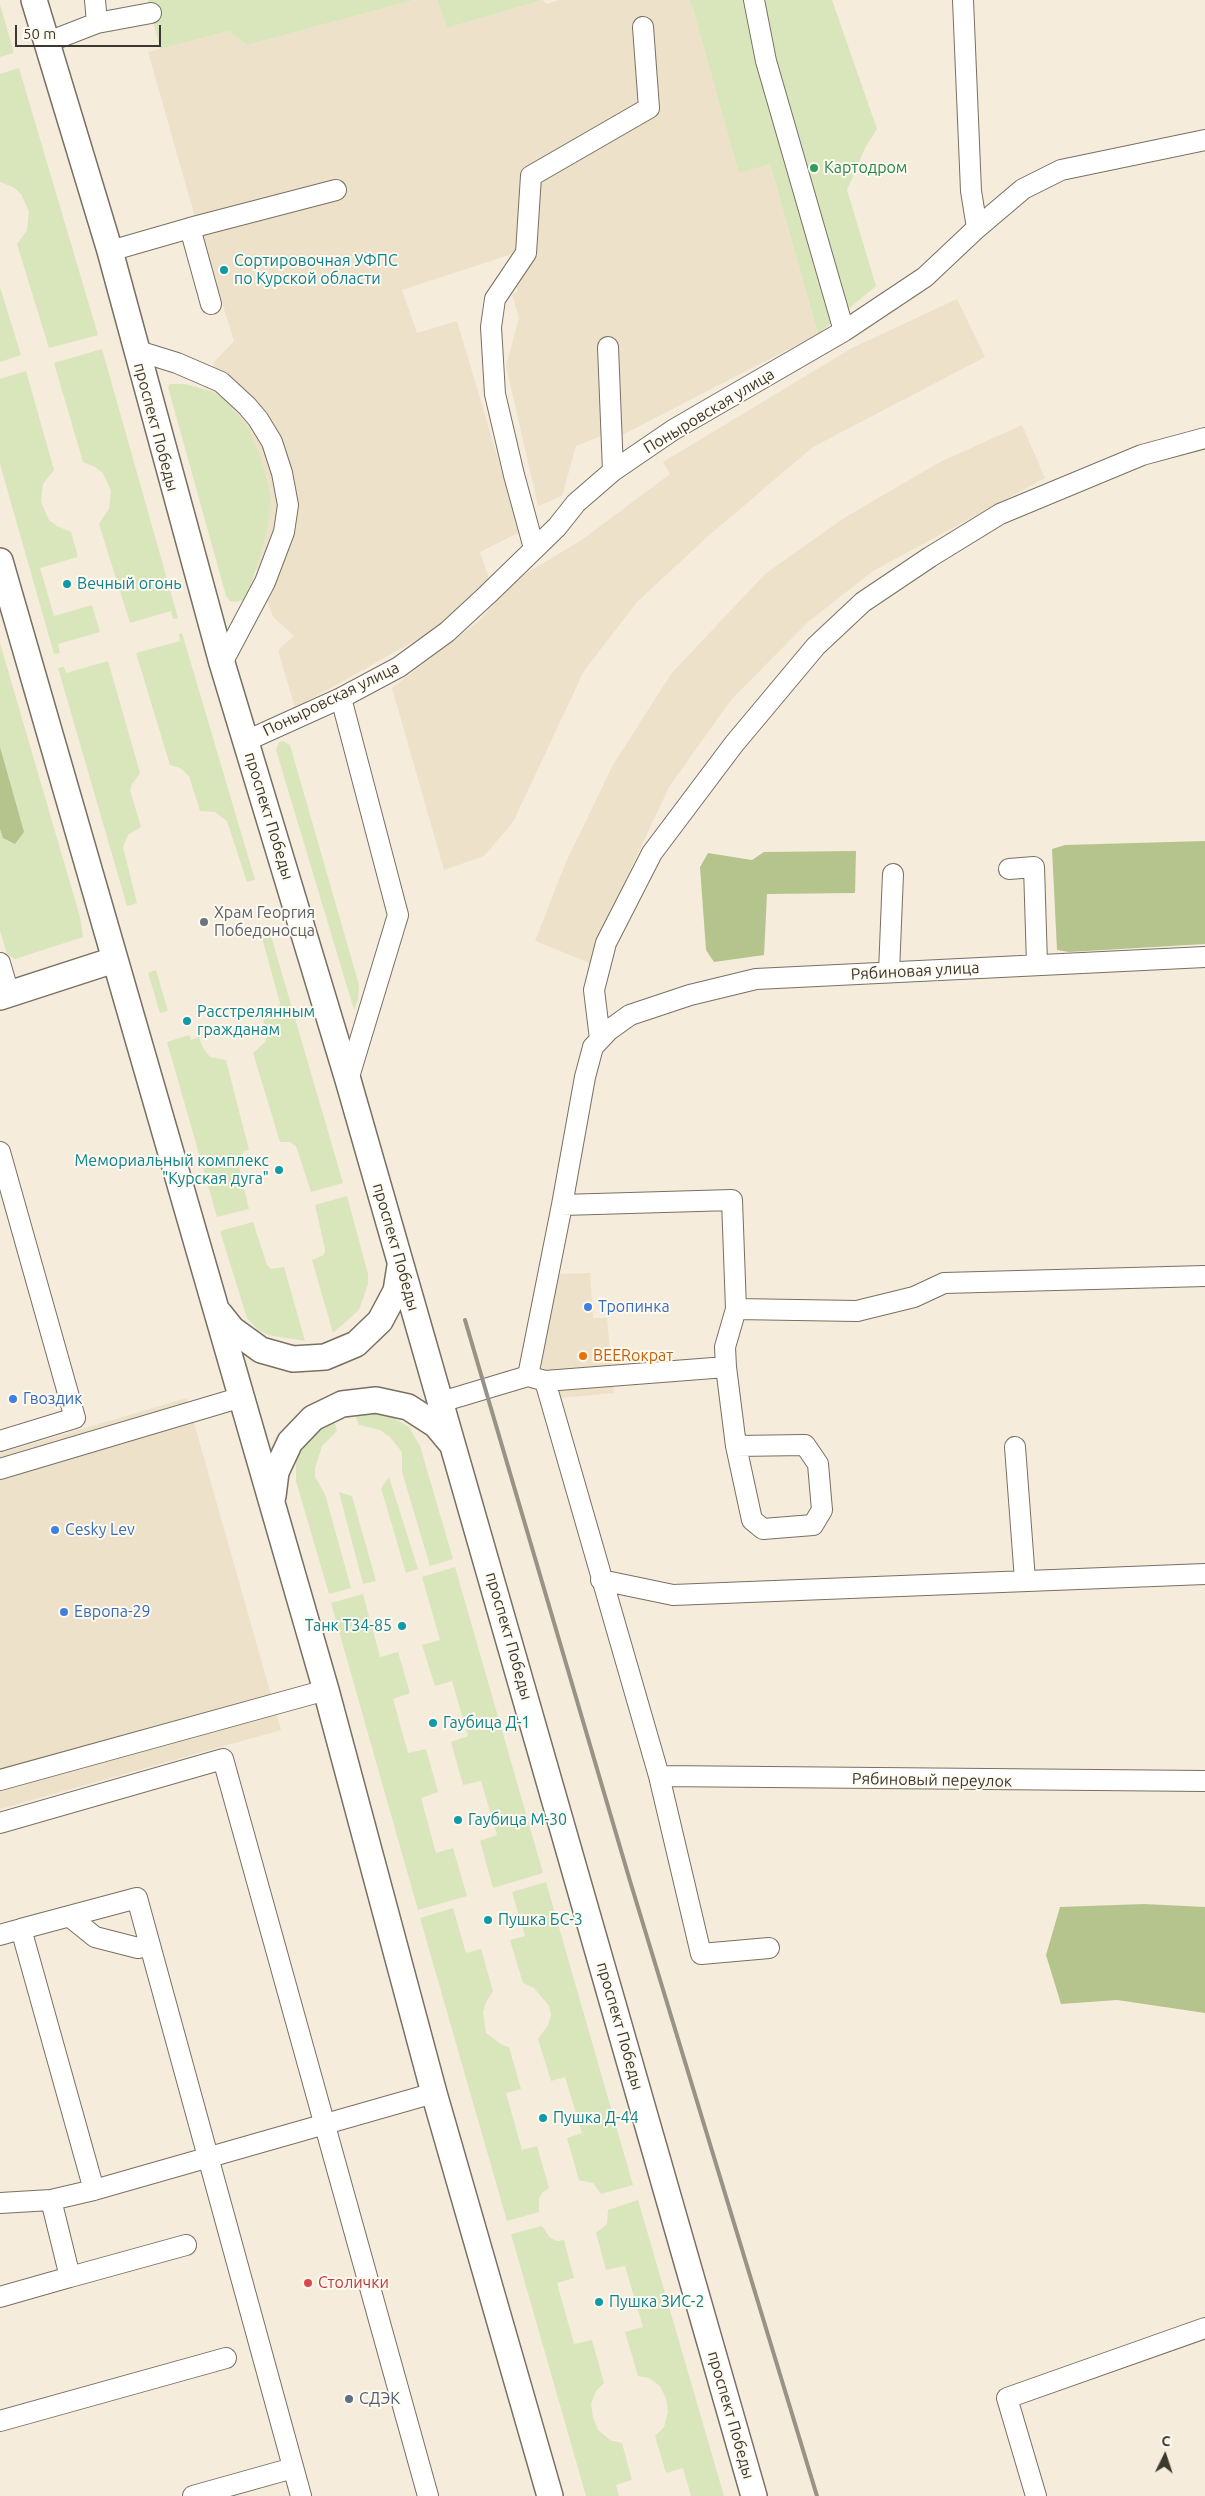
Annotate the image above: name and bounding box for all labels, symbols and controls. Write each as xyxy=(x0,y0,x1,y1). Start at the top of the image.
scale bar xyxy=(18,15,164,47)
text: 50 m xyxy=(23,25,56,42)
place label: Картодром xyxy=(824,158,908,178)
marker: Картодром xyxy=(808,162,820,174)
place label: Сортировочная УФПС по Курской области xyxy=(234,251,398,289)
marker: Сортировочная УФПС по Курской области xyxy=(218,264,230,276)
street label: проспект Победы xyxy=(130,361,182,493)
street label: Поныровская улица xyxy=(640,364,778,458)
place label: Вечный огонь xyxy=(77,574,182,594)
marker: Вечный огонь xyxy=(61,578,73,590)
street label: Поныровская улица xyxy=(260,658,402,740)
street label: проспект Победы xyxy=(240,750,298,882)
place label: Храм Георгия Победоносца xyxy=(214,903,315,941)
marker: Храм Георгия Победоносца xyxy=(198,916,210,928)
street label: Рябиновая улица xyxy=(850,958,980,984)
place label: Расстрелянным гражданам xyxy=(197,1002,315,1040)
marker: Расстрелянным гражданам xyxy=(181,1015,193,1027)
place label: Мемориальный комплекс "Курская дуга" xyxy=(74,1151,269,1189)
marker: Мемориальный комплекс "Курская дуга" xyxy=(273,1164,285,1176)
street label: проспект Победы xyxy=(369,1181,423,1313)
place label: Тропинка xyxy=(598,1297,670,1317)
marker: Тропинка xyxy=(582,1301,594,1313)
place label: BEERократ xyxy=(593,1346,673,1366)
marker: BEERократ xyxy=(577,1350,589,1362)
place label: Гвоздик xyxy=(23,1389,83,1409)
marker: Гвоздик xyxy=(7,1393,19,1405)
place label: Cesky Lev xyxy=(65,1520,135,1540)
marker: Cesky Lev xyxy=(49,1524,61,1536)
street label: проспект Победы xyxy=(482,1570,536,1702)
place label: Европа-29 xyxy=(74,1602,151,1622)
marker: Европа-29 xyxy=(58,1606,70,1618)
place label: Танк Т34-85 xyxy=(305,1616,392,1636)
marker: Танк Т34-85 xyxy=(396,1620,408,1632)
place label: Гаубица Д-1 xyxy=(443,1713,530,1733)
marker: Гаубица Д-1 xyxy=(427,1717,439,1729)
street label: Рябиновый переулок xyxy=(852,1769,1012,1791)
place label: Гаубица М-30 xyxy=(468,1810,567,1830)
marker: Гаубица М-30 xyxy=(452,1814,464,1826)
place label: Пушка БС-3 xyxy=(498,1910,583,1930)
marker: Пушка БС-3 xyxy=(482,1914,494,1926)
street label: проспект Победы xyxy=(593,1960,647,2092)
place label: Пушка Д-44 xyxy=(553,2108,639,2128)
marker: Пушка Д-44 xyxy=(537,2112,549,2124)
place label: Столички xyxy=(318,2273,389,2293)
marker: Столички xyxy=(302,2277,314,2289)
place label: Пушка ЗИС-2 xyxy=(609,2292,704,2312)
marker: Пушка ЗИС-2 xyxy=(593,2296,605,2308)
street label: проспект Победы xyxy=(704,2349,758,2481)
place label: СДЭК xyxy=(359,2389,400,2409)
marker: СДЭК xyxy=(343,2393,355,2405)
north arrow xyxy=(1140,2431,1190,2481)
text: С xyxy=(1161,2433,1171,2449)

